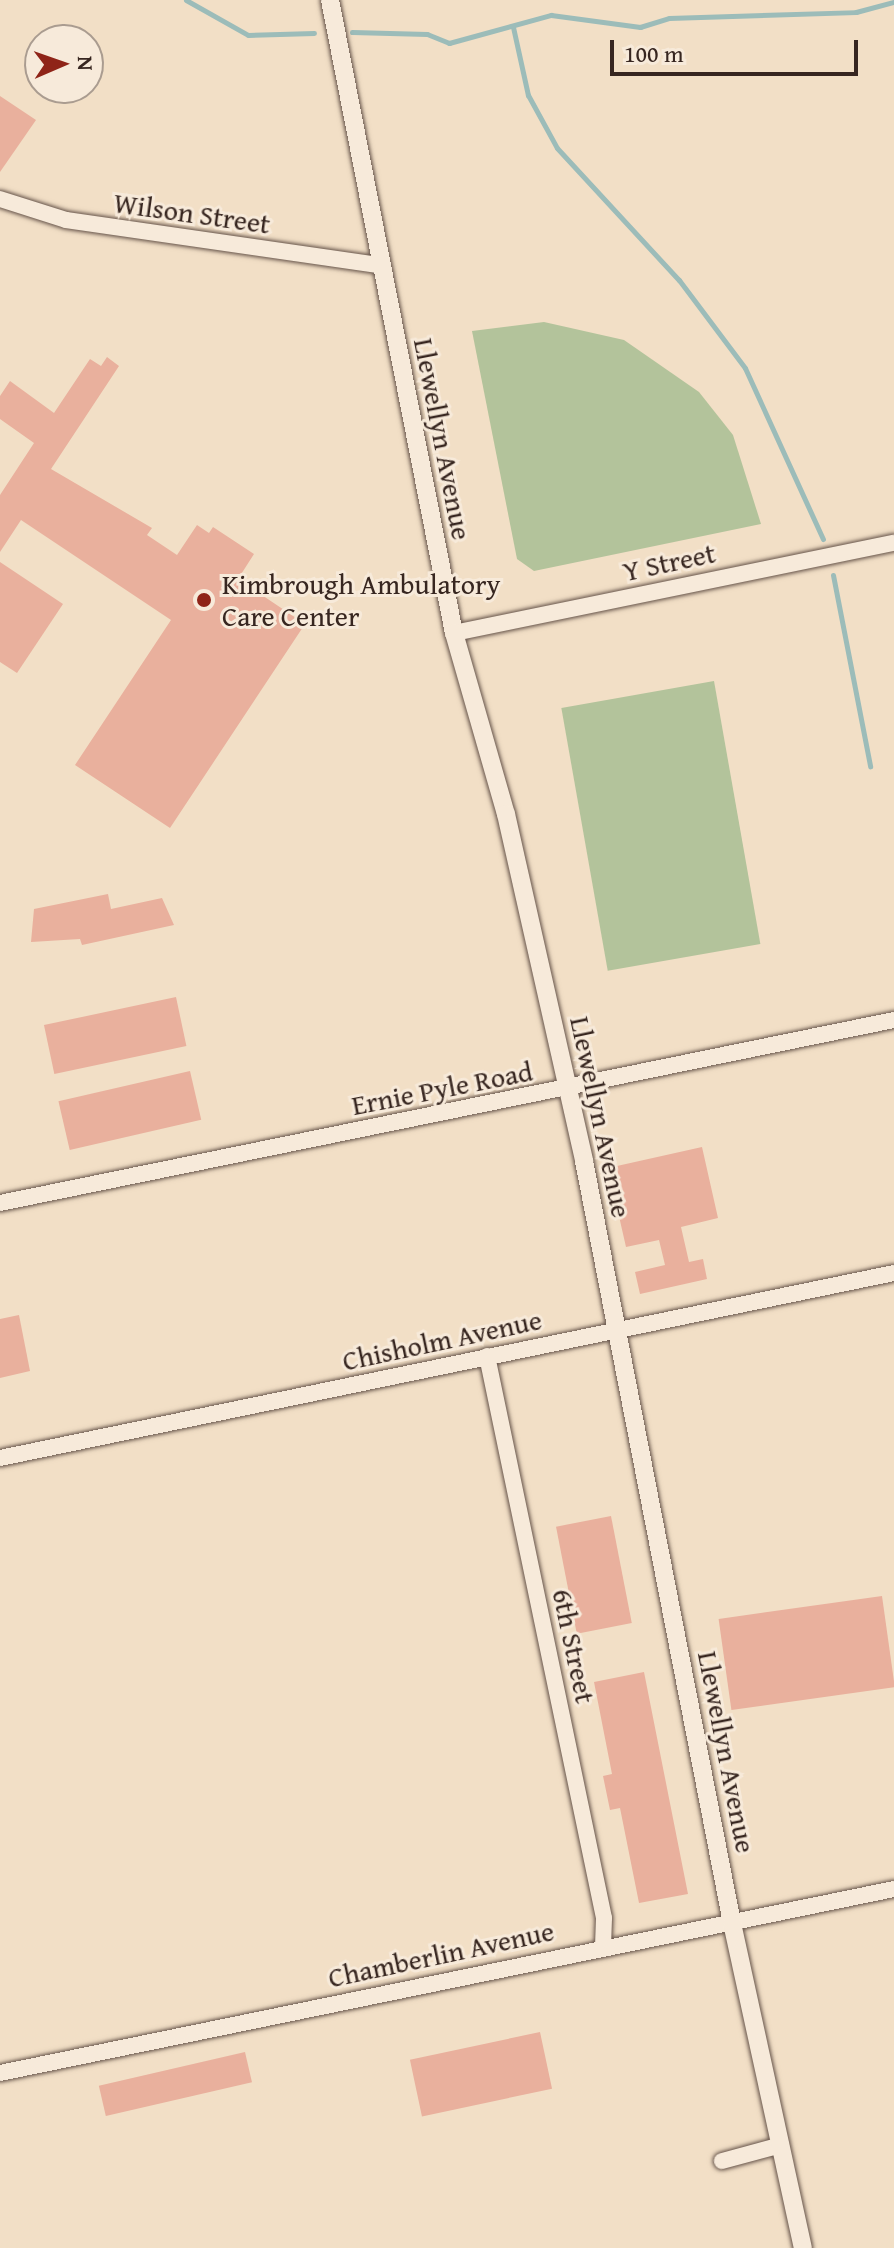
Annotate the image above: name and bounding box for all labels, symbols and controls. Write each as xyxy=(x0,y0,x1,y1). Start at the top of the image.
north arrow xyxy=(24,24,104,104)
scale bar xyxy=(614,24,862,74)
text: 100 m xyxy=(624,36,684,71)
text: N xyxy=(70,55,102,71)
street label: Wilson Street xyxy=(112,185,272,241)
street label: Llewellyn Avenue xyxy=(407,335,479,543)
street label: Y Street xyxy=(620,536,718,588)
place label: Kimbrough Ambulatory Care Center xyxy=(222,567,500,633)
marker: Kimbrough Ambulatory Care Center xyxy=(193,589,215,611)
street label: Llewellyn Avenue xyxy=(563,1013,639,1221)
street label: Ernie Pyle Road xyxy=(349,1054,535,1122)
street label: Chisholm Avenue xyxy=(339,1302,545,1378)
street label: 6th Street xyxy=(545,1586,603,1706)
street label: Llewellyn Avenue xyxy=(691,1648,763,1856)
street label: Chamberlin Avenue xyxy=(325,1914,557,1994)

